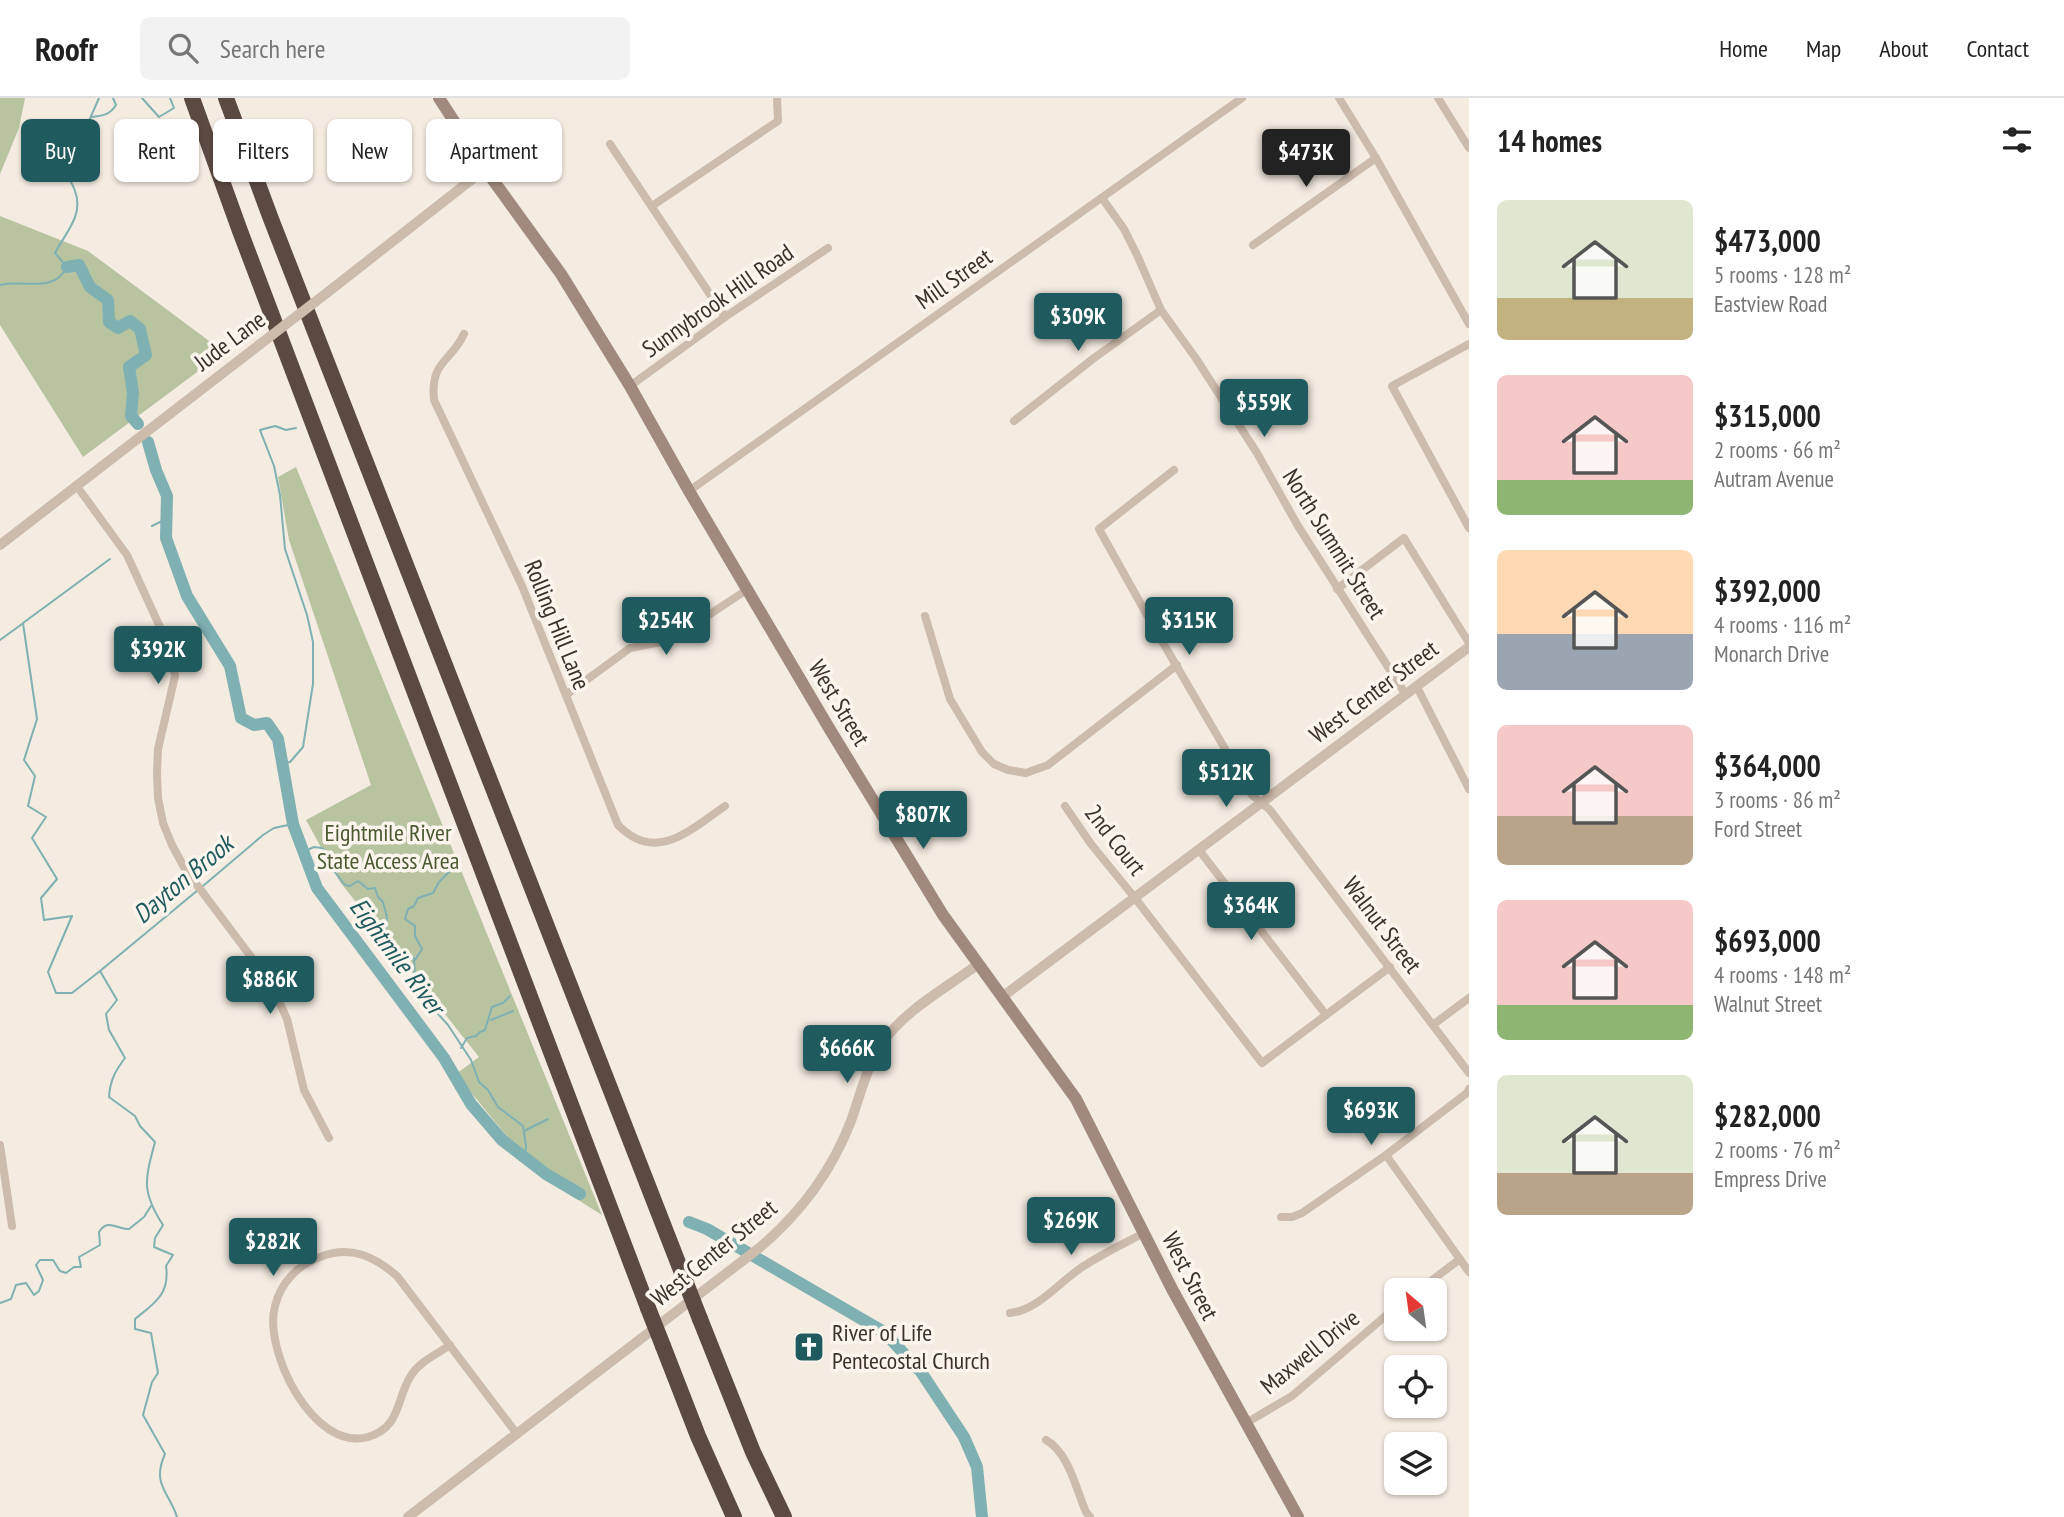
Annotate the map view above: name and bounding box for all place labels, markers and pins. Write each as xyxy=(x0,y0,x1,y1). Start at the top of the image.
pin: $473K xyxy=(1257,130,1355,189)
pin: $309K xyxy=(1029,294,1127,353)
pin: $559K xyxy=(1215,380,1313,439)
pin: $254K xyxy=(617,598,715,657)
pin: $315K xyxy=(1140,598,1238,657)
pin: $392K xyxy=(109,626,207,686)
pin: $512K xyxy=(1177,750,1275,809)
pin: $807K xyxy=(874,792,972,851)
pin: $364K xyxy=(1202,882,1300,942)
pin: $886K xyxy=(221,956,319,1016)
pin: $666K xyxy=(798,1026,896,1085)
pin: $693K xyxy=(1322,1088,1420,1147)
pin: $269K xyxy=(1022,1198,1120,1257)
pin: $282K xyxy=(224,1218,322,1278)
place label: River of Life Pentecostal Church xyxy=(832,1317,990,1376)
church icon: River of Life Pentecostal Church xyxy=(792,1330,826,1364)

